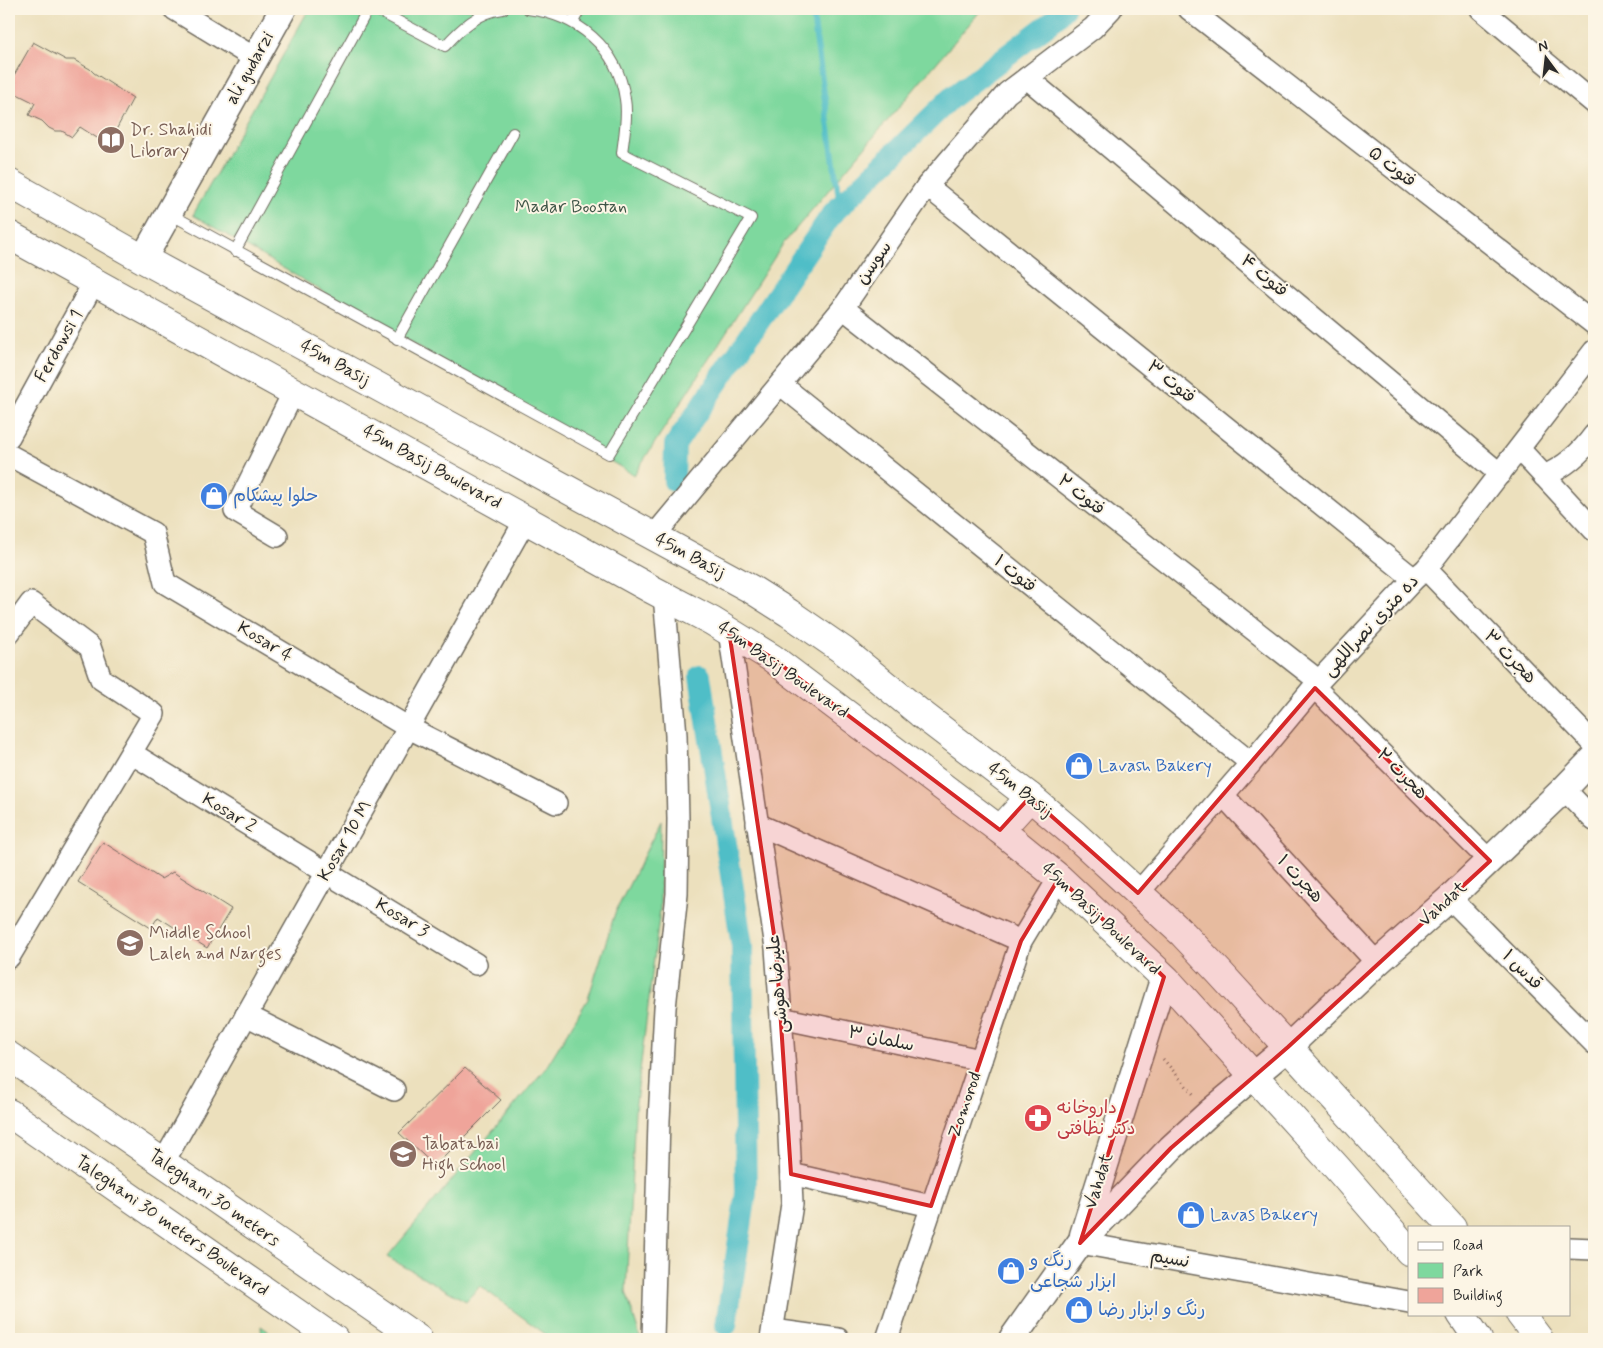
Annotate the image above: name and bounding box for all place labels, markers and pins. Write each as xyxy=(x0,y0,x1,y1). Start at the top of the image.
place label: Dr. Shahidi Library xyxy=(130,118,212,163)
library icon: Dr. Shahidi Library xyxy=(96,125,126,155)
shop icon: حلوا پیشکام xyxy=(199,481,229,511)
place label: حلوا پیشکام xyxy=(233,484,318,509)
shop icon: Lavash Bakery xyxy=(1064,751,1094,781)
place label: Lavash Bakery xyxy=(1098,754,1212,778)
place label: Middle School Laleh and Narges xyxy=(149,921,281,968)
school or university icon: Middle School Laleh and Narges xyxy=(115,928,145,958)
place label: داروخانه دکتر نظافتی xyxy=(1057,1096,1135,1141)
pharmacy icon: داروخانه دکتر نظافتی xyxy=(1023,1103,1053,1133)
place label: Tabatabai High School xyxy=(422,1132,506,1179)
school or university icon: Tabatabai High School xyxy=(388,1139,418,1169)
shop icon: Lavas Bakery xyxy=(1176,1200,1206,1230)
place label: Lavas Bakery xyxy=(1210,1203,1318,1227)
place label: رنگ و ابزار شجاعی xyxy=(1028,1249,1116,1294)
shop icon: رنگ و ابزار شجاعی xyxy=(996,1256,1026,1286)
shop icon: رنگ و ابزار رضا xyxy=(1064,1295,1094,1325)
place label: رنگ و ابزار رضا xyxy=(1098,1298,1205,1322)

